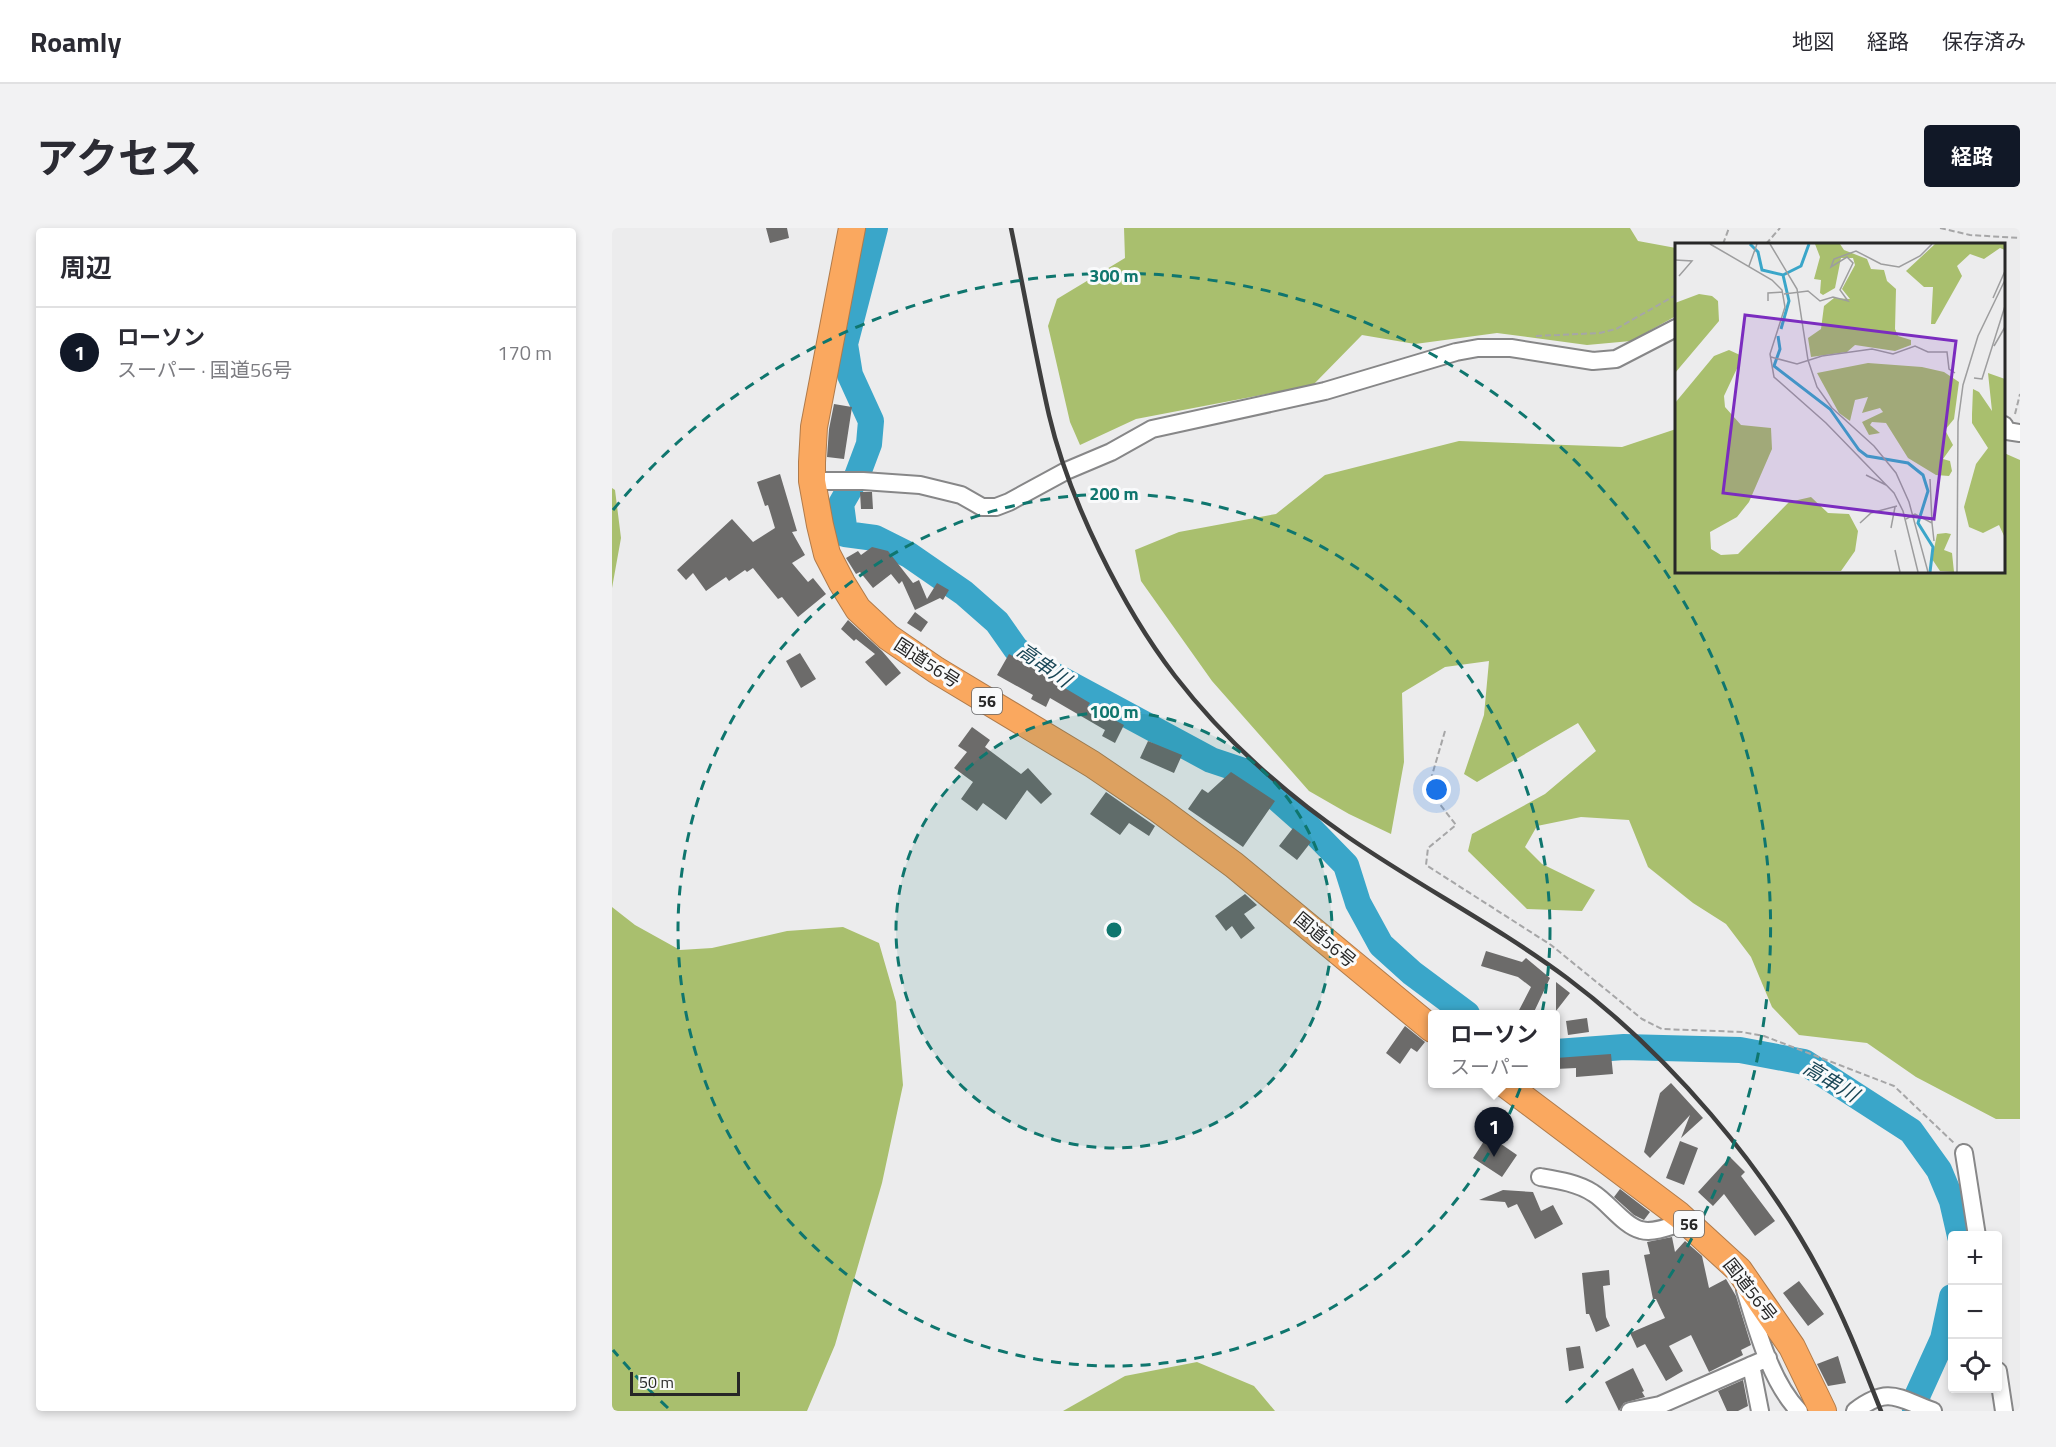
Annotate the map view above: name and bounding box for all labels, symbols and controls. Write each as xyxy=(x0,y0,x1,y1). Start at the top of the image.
text: Roamly xyxy=(30,20,121,63)
text: 地図 xyxy=(1792,25,1834,57)
text: 経路 xyxy=(1867,25,1909,57)
text: 保存済み xyxy=(1942,25,2026,57)
text: アクセス xyxy=(36,125,202,189)
button: 経路 xyxy=(1924,125,2020,187)
inset map xyxy=(1675,243,2005,573)
text: 周辺 xyxy=(60,248,112,287)
text: 300 m xyxy=(1089,262,1139,289)
text: ローソン xyxy=(117,320,205,354)
text: 1 xyxy=(74,337,85,368)
text: 170 m xyxy=(497,337,552,368)
text: スーパー · 国道56号 xyxy=(117,354,292,385)
text: 200 m xyxy=(1089,480,1139,507)
street label: 国道56号 xyxy=(889,631,966,694)
water label: 高串川 xyxy=(1011,635,1079,696)
road number: 56 xyxy=(972,688,1002,714)
text: 100 m xyxy=(1089,698,1139,725)
your location xyxy=(1422,775,1451,804)
street label: 国道56号 xyxy=(1288,905,1362,974)
centre of rings xyxy=(1104,920,1124,940)
popup xyxy=(1428,1010,1560,1088)
text: ローソン xyxy=(1450,1017,1538,1051)
text: スーパー xyxy=(1450,1051,1530,1082)
water label: 高串川 xyxy=(1798,1052,1867,1110)
pin: 1 xyxy=(1474,1108,1514,1157)
road number: 56 xyxy=(1674,1211,1704,1237)
map controls xyxy=(1948,1231,2002,1393)
button: + xyxy=(1948,1231,2002,1285)
street label: 国道56号 xyxy=(1717,1252,1784,1327)
button: − xyxy=(1948,1285,2002,1339)
button: locate xyxy=(1948,1339,2002,1393)
scale bar xyxy=(630,1369,740,1396)
text: 50 m xyxy=(639,1370,674,1394)

